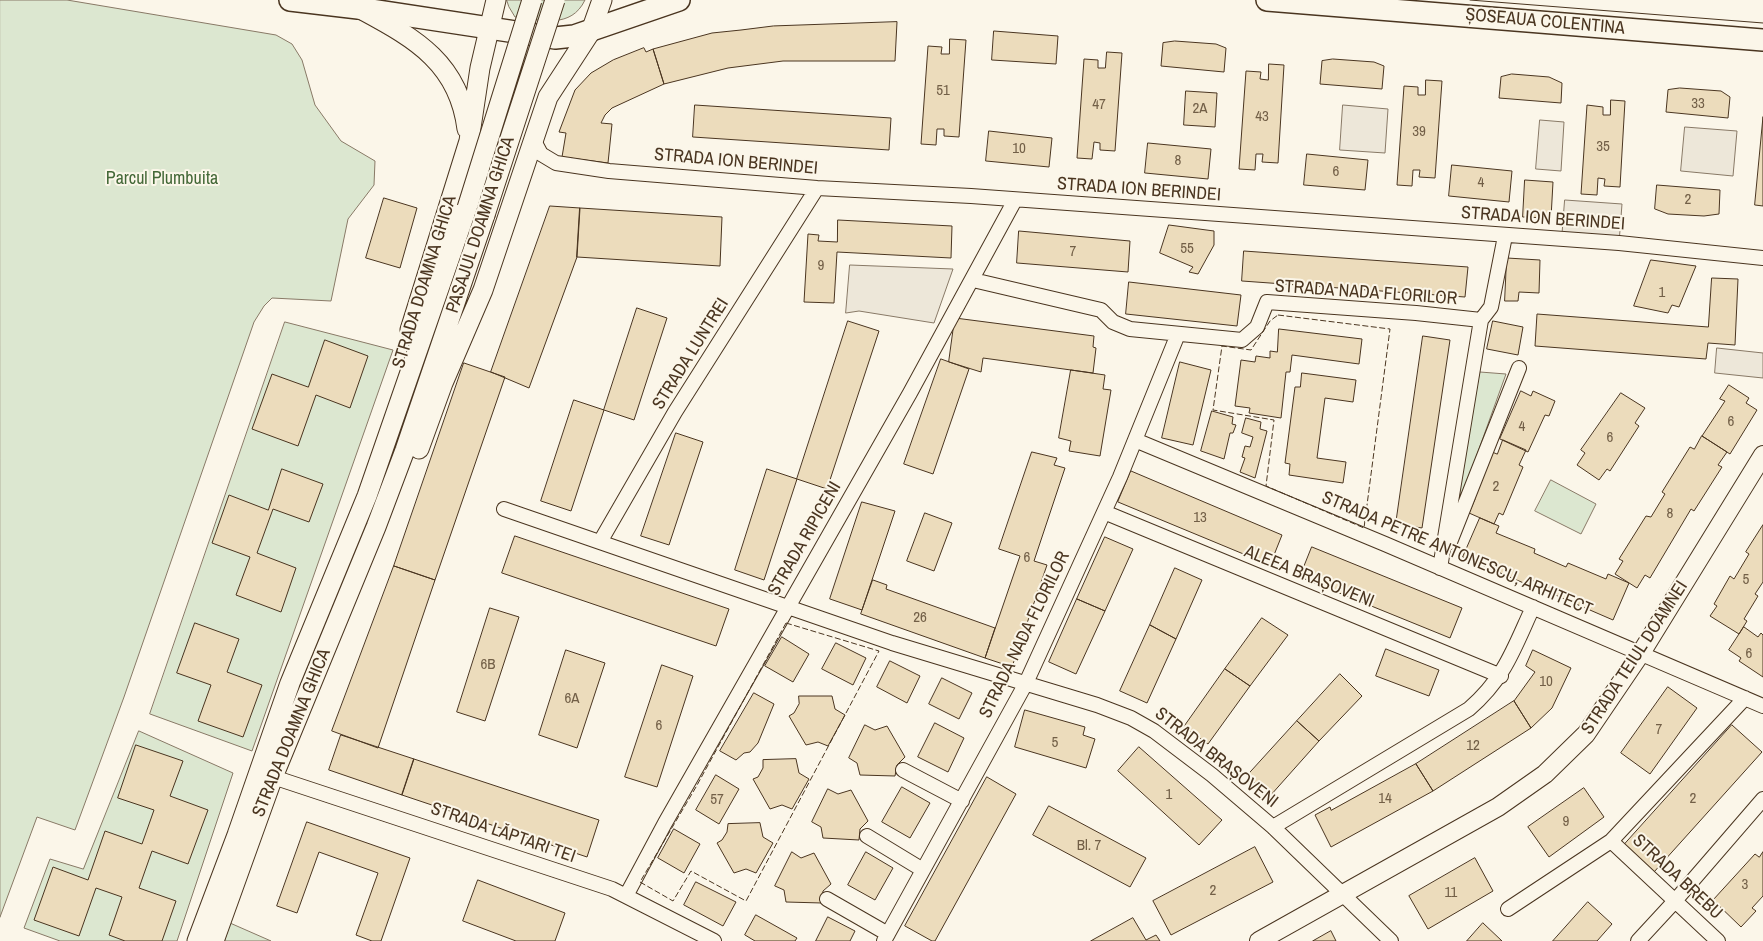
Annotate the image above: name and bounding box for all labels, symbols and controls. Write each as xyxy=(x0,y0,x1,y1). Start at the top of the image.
street label: ȘOSEAUA COLENTINA xyxy=(1464,4,1626,40)
house number: 51 xyxy=(936,82,950,100)
house number: 33 xyxy=(1691,95,1705,113)
house number: 47 xyxy=(1092,96,1106,114)
house number: 2A xyxy=(1192,100,1208,118)
house number: 43 xyxy=(1255,108,1269,126)
house number: 39 xyxy=(1412,123,1426,141)
street label: PASAJUL DOAMNA GHICA xyxy=(442,134,520,316)
house number: 35 xyxy=(1596,138,1610,156)
house number: 10 xyxy=(1012,140,1026,158)
street label: STRADA ION BERINDEI xyxy=(653,144,819,180)
house number: 8 xyxy=(1175,152,1181,170)
house number: 6 xyxy=(1333,163,1339,181)
park label: Parcul Plumbuita xyxy=(106,168,218,190)
street label: STRADA ION BERINDEI xyxy=(1056,174,1222,206)
house number: 4 xyxy=(1478,174,1484,192)
house number: 2 xyxy=(1685,191,1691,209)
street label: STRADA DOAMNA GHICA xyxy=(388,193,462,371)
street label: STRADA ION BERINDEI xyxy=(1460,203,1626,235)
house number: 55 xyxy=(1180,240,1194,258)
house number: 7 xyxy=(1070,243,1076,261)
house number: 9 xyxy=(818,257,824,275)
street label: STRADA NADA FLORILOR xyxy=(1274,276,1458,310)
house number: 1 xyxy=(1659,284,1665,302)
street label: STRADA LUNTREI xyxy=(648,294,734,414)
house number: 6 xyxy=(1728,413,1734,431)
house number: 4 xyxy=(1519,418,1525,436)
house number: 6 xyxy=(1607,429,1613,447)
street label: STRADA RIPICENI xyxy=(764,478,846,600)
house number: 2 xyxy=(1493,478,1499,496)
street label: STRADA PETRE ANTONESCU, ARHITECT xyxy=(1319,487,1595,621)
house number: 8 xyxy=(1667,505,1673,523)
house number: 13 xyxy=(1193,509,1207,527)
street label: ALEEA BRAȘOVENI xyxy=(1241,541,1377,613)
street label: STRADA NADA FLORILOR xyxy=(975,548,1075,722)
house number: 6 xyxy=(1024,549,1030,567)
house number: 5 xyxy=(1743,571,1749,589)
street label: STRADA TEIUL DOAMNEI xyxy=(1577,577,1693,739)
house number: 26 xyxy=(913,609,927,627)
house number: 6 xyxy=(1746,645,1752,663)
street label: STRADA DOAMNA GHICA xyxy=(248,646,336,820)
house number: 6B xyxy=(480,656,496,674)
house number: 10 xyxy=(1539,673,1553,691)
house number: 6A xyxy=(564,690,580,708)
street label: STRADA BRAȘOVENI xyxy=(1150,703,1282,813)
house number: 6 xyxy=(656,717,662,735)
house number: 7 xyxy=(1656,721,1662,739)
house number: 5 xyxy=(1052,734,1058,752)
house number: 12 xyxy=(1466,737,1480,755)
house number: 1 xyxy=(1166,786,1172,804)
house number: 14 xyxy=(1378,790,1392,808)
house number: 2 xyxy=(1690,790,1696,808)
house number: 57 xyxy=(710,791,724,809)
street label: STRADA LĂPTARI TEI xyxy=(428,798,578,868)
house number: 9 xyxy=(1563,813,1569,831)
street label: STRADA BREBU xyxy=(1628,830,1726,924)
house number: Bl. 7 xyxy=(1077,837,1101,855)
house number: 3 xyxy=(1742,876,1748,894)
house number: 2 xyxy=(1210,882,1216,900)
house number: 11 xyxy=(1445,884,1457,902)

